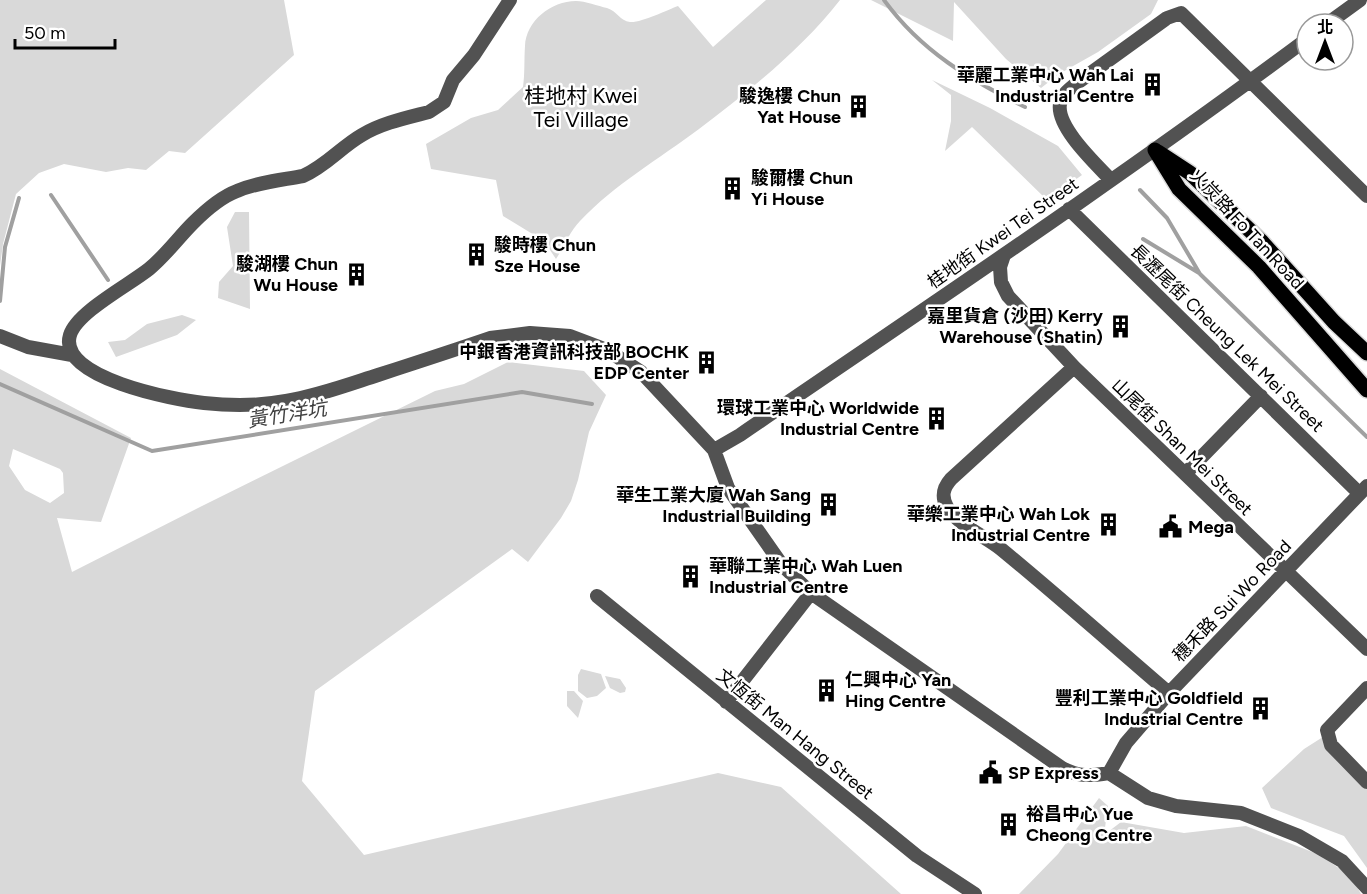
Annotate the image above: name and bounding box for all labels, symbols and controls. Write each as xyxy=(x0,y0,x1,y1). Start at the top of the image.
scale bar xyxy=(15,12,116,50)
north arrow xyxy=(1295,12,1355,72)
text: 北 xyxy=(1317,18,1333,37)
text: 50 m xyxy=(24,22,66,44)
place label: 華麗工業中心 Wah Lai Industrial Centre xyxy=(957,64,1134,107)
building icon: 華麗工業中心 Wah Lai Industrial Centre xyxy=(1139,72,1165,98)
district label: 桂地村 Kwei Tei Village xyxy=(524,83,638,132)
place label: 駿逸樓 Chun Yat House xyxy=(739,85,841,128)
building icon: 駿逸樓 Chun Yat House xyxy=(846,93,872,119)
street label: 火炭路 Fo Tan Road xyxy=(1185,164,1309,294)
place label: 駿爾樓 Chun Yi House xyxy=(751,167,853,210)
street label: 桂地街 Kwei Tei Street xyxy=(923,172,1083,293)
building icon: 駿爾樓 Chun Yi House xyxy=(720,175,746,201)
place label: 駿時樓 Chun Sze House xyxy=(494,234,596,277)
street label: 長瀝尾街 Cheung Lek Mei Street xyxy=(1126,239,1329,437)
building icon: 駿時樓 Chun Sze House xyxy=(463,242,489,268)
place label: 駿湖樓 Chun Wu House xyxy=(236,253,338,296)
building icon: 駿湖樓 Chun Wu House xyxy=(343,261,369,287)
place label: 嘉里貨倉 (沙田) Kerry Warehouse (Shatin) xyxy=(927,305,1104,348)
building icon: 嘉里貨倉 (沙田) Kerry Warehouse (Shatin) xyxy=(1108,313,1134,339)
place label: 中銀香港資訊科技部 BOCHK EDP Center xyxy=(459,341,689,384)
building icon: 中銀香港資訊科技部 BOCHK EDP Center xyxy=(694,349,720,375)
street label: 山尾街 Shan Mei Street xyxy=(1107,374,1257,520)
water label: 黃竹洋坑 xyxy=(246,395,331,432)
place label: 環球工業中心 Worldwide Industrial Centre xyxy=(717,397,919,440)
building icon: 環球工業中心 Worldwide Industrial Centre xyxy=(924,405,950,431)
place label: 華生工業大廈 Wah Sang Industrial Building xyxy=(616,484,811,527)
building icon: 華生工業大廈 Wah Sang Industrial Building xyxy=(816,492,842,518)
place label: 華樂工業中心 Wah Lok Industrial Centre xyxy=(907,503,1090,546)
building icon: 華樂工業中心 Wah Lok Industrial Centre xyxy=(1095,511,1121,537)
public building icon: Mega xyxy=(1157,514,1183,540)
place label: Mega xyxy=(1188,516,1234,538)
street label: 穗禾路 Sui Wo Road xyxy=(1168,535,1296,667)
place label: 華聯工業中心 Wah Luen Industrial Centre xyxy=(709,555,902,598)
building icon: 華聯工業中心 Wah Luen Industrial Centre xyxy=(678,563,704,589)
street label: 文恆街 Man Hang Street xyxy=(712,664,878,804)
place label: 仁興中心 Yan Hing Centre xyxy=(845,669,951,712)
building icon: 仁興中心 Yan Hing Centre xyxy=(814,677,840,703)
place label: 豐利工業中心 Goldfield Industrial Centre xyxy=(1055,687,1243,730)
building icon: 豐利工業中心 Goldfield Industrial Centre xyxy=(1248,695,1274,721)
public building icon: SP Express xyxy=(977,760,1003,786)
place label: SP Express xyxy=(1008,762,1099,784)
place label: 裕昌中心 Yue Cheong Centre xyxy=(1026,803,1152,846)
building icon: 裕昌中心 Yue Cheong Centre xyxy=(995,811,1021,837)

